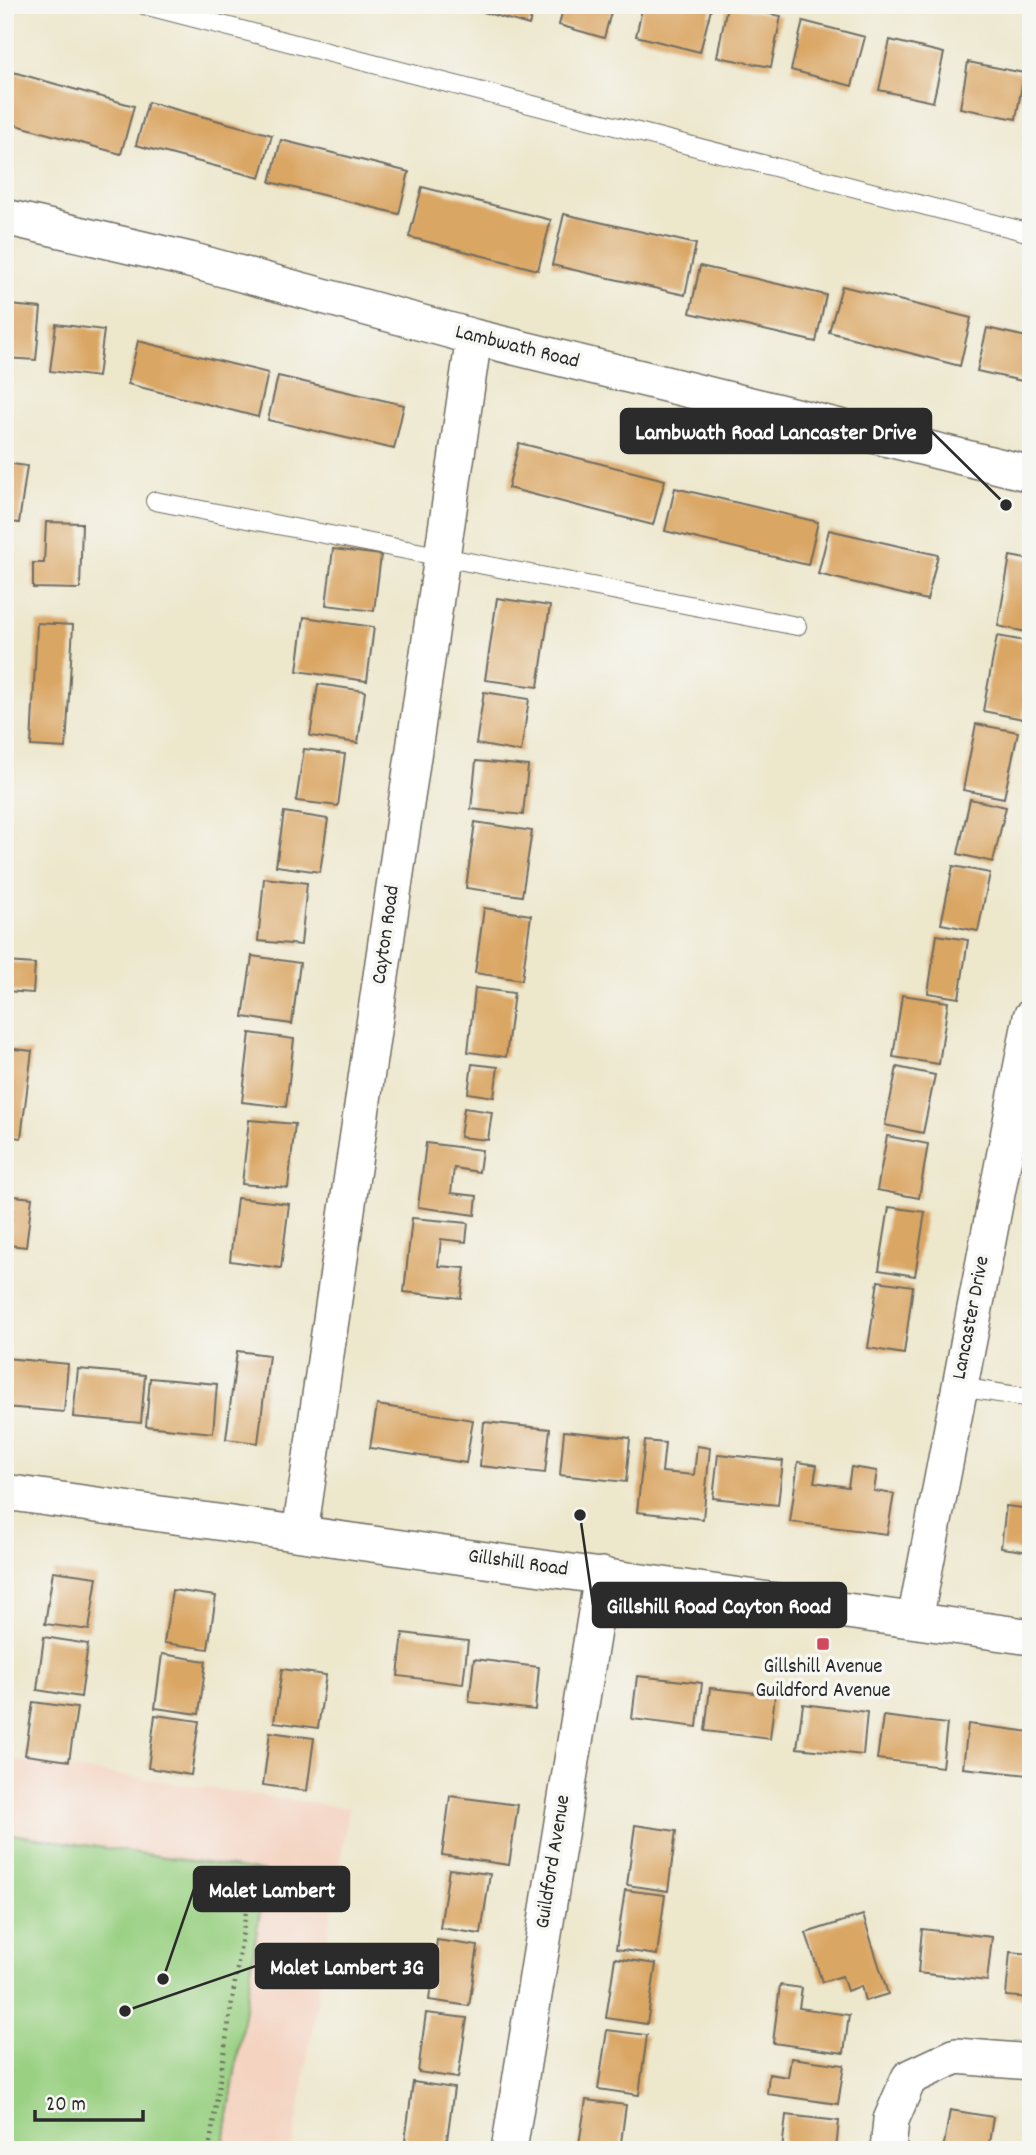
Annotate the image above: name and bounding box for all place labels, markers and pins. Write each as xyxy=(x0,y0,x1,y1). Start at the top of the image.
callout: Lambwath Road Lancaster Drive xyxy=(621,409,931,453)
callout: Gillshill Road Cayton Road xyxy=(593,1583,846,1627)
marker: Gillshill Avenue Guildford Avenue xyxy=(815,1636,831,1652)
place label: Gillshill Avenue Guildford Avenue xyxy=(756,1653,891,1707)
callout: Malet Lambert xyxy=(194,1867,349,1911)
callout: Malet Lambert 3G xyxy=(256,1944,438,1988)

